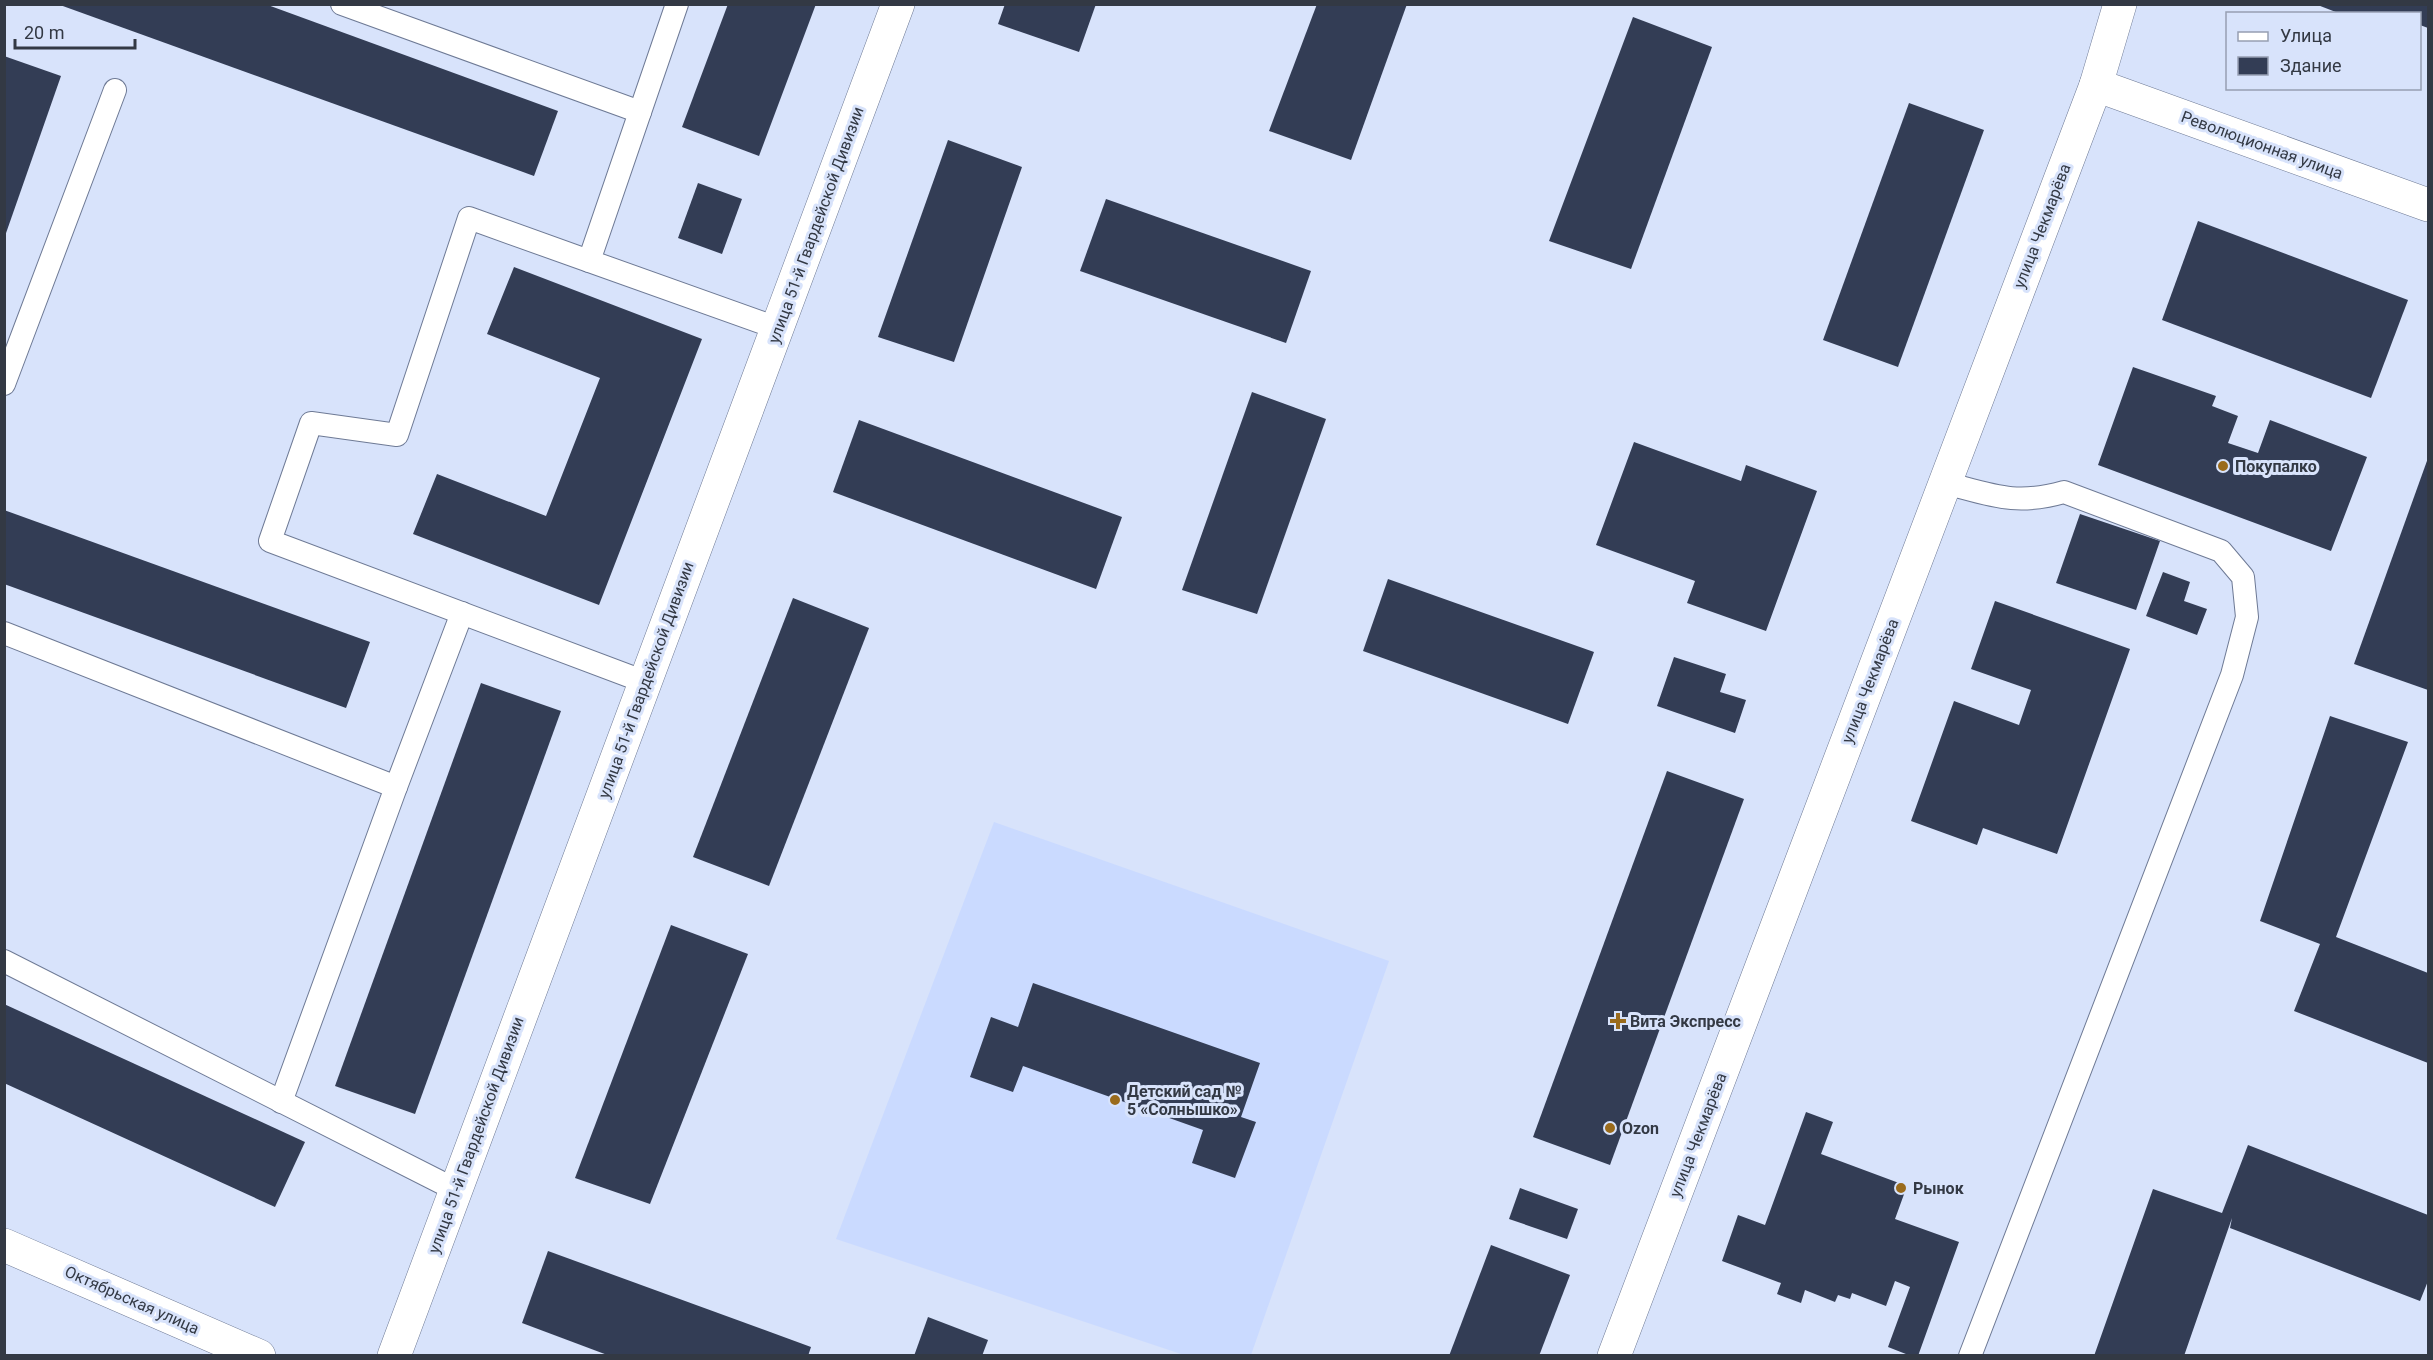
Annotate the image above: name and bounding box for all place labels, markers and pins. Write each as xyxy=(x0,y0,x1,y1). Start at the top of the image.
place label: Покупалко xyxy=(2235,457,2317,476)
marker: Покупалко xyxy=(2216,459,2230,473)
place label: Вита Экспресс xyxy=(1630,1012,1741,1031)
marker: Вита Экспресс xyxy=(1611,1014,1625,1028)
place label: Детский сад № 5 «Солнышко» xyxy=(1127,1082,1242,1119)
marker: Детский сад № 5 «Солнышко» xyxy=(1108,1093,1122,1107)
place label: Ozon xyxy=(1622,1119,1659,1138)
marker: Ozon xyxy=(1603,1121,1617,1135)
place label: Рынок xyxy=(1913,1179,1965,1198)
marker: Рынок xyxy=(1894,1181,1908,1195)

